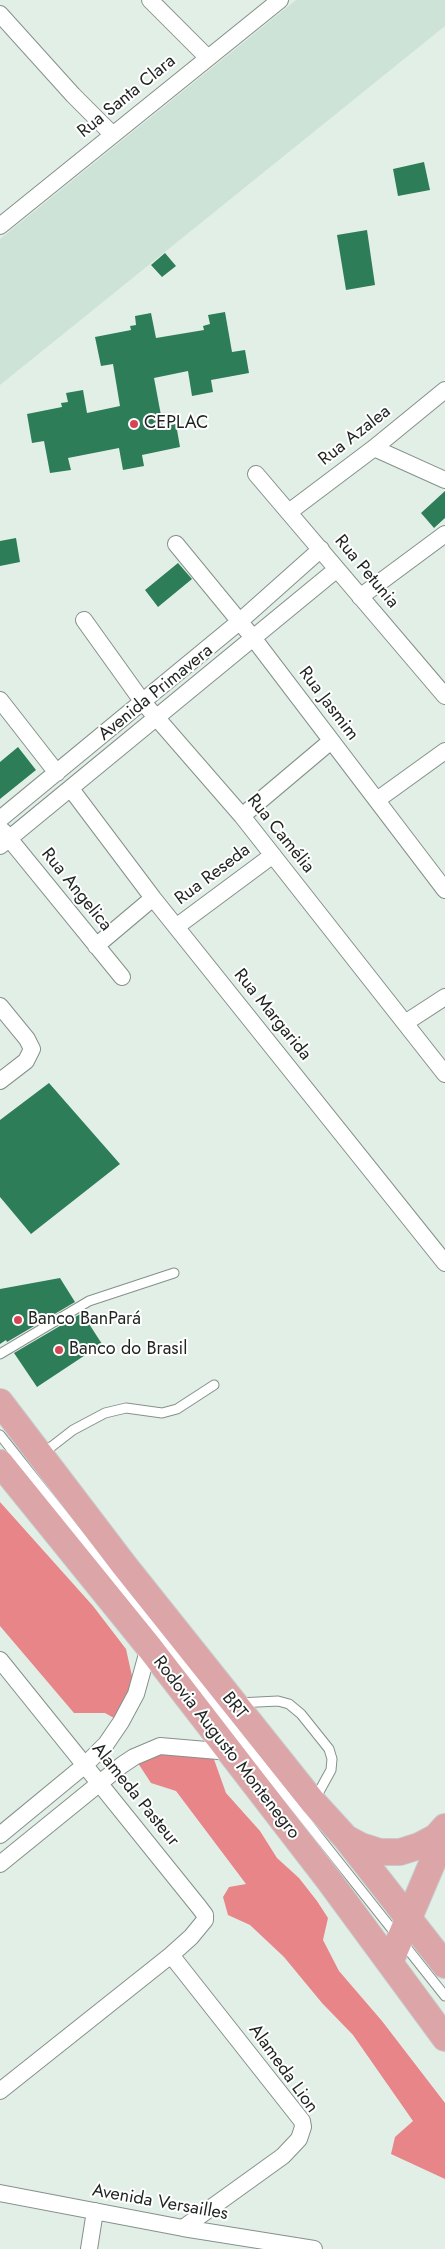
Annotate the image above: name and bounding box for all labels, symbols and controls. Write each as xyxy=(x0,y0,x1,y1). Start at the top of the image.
street label: Rua Santa Clara xyxy=(74,51,180,143)
street label: Rua Azalea xyxy=(315,401,395,471)
place label: CEPLAC xyxy=(144,413,208,435)
marker: CEPLAC xyxy=(128,418,140,430)
street label: Rua Petunia xyxy=(329,531,403,613)
street label: Avenida Primavera xyxy=(94,640,218,746)
street label: Rua Jasmim xyxy=(293,663,363,745)
street label: Rua Camélia xyxy=(242,790,318,878)
street label: Rua Reseda xyxy=(171,840,255,910)
street label: Rua Angelica xyxy=(36,844,116,936)
street label: Rua Margarida xyxy=(229,965,315,1065)
place label: Banco BanPará xyxy=(28,1309,141,1331)
marker: Banco BanPará xyxy=(12,1314,24,1326)
place label: Banco do Brasil xyxy=(69,1339,187,1361)
marker: Banco do Brasil xyxy=(53,1344,65,1356)
street label: Rodovia Augusto Montenegro xyxy=(148,1652,304,1844)
street label: BRT xyxy=(217,1688,251,1724)
street label: Alameda Pasteur xyxy=(87,1739,183,1851)
street label: Alameda Lion xyxy=(244,2020,322,2118)
street label: Avenida Versailles xyxy=(90,2180,230,2226)

